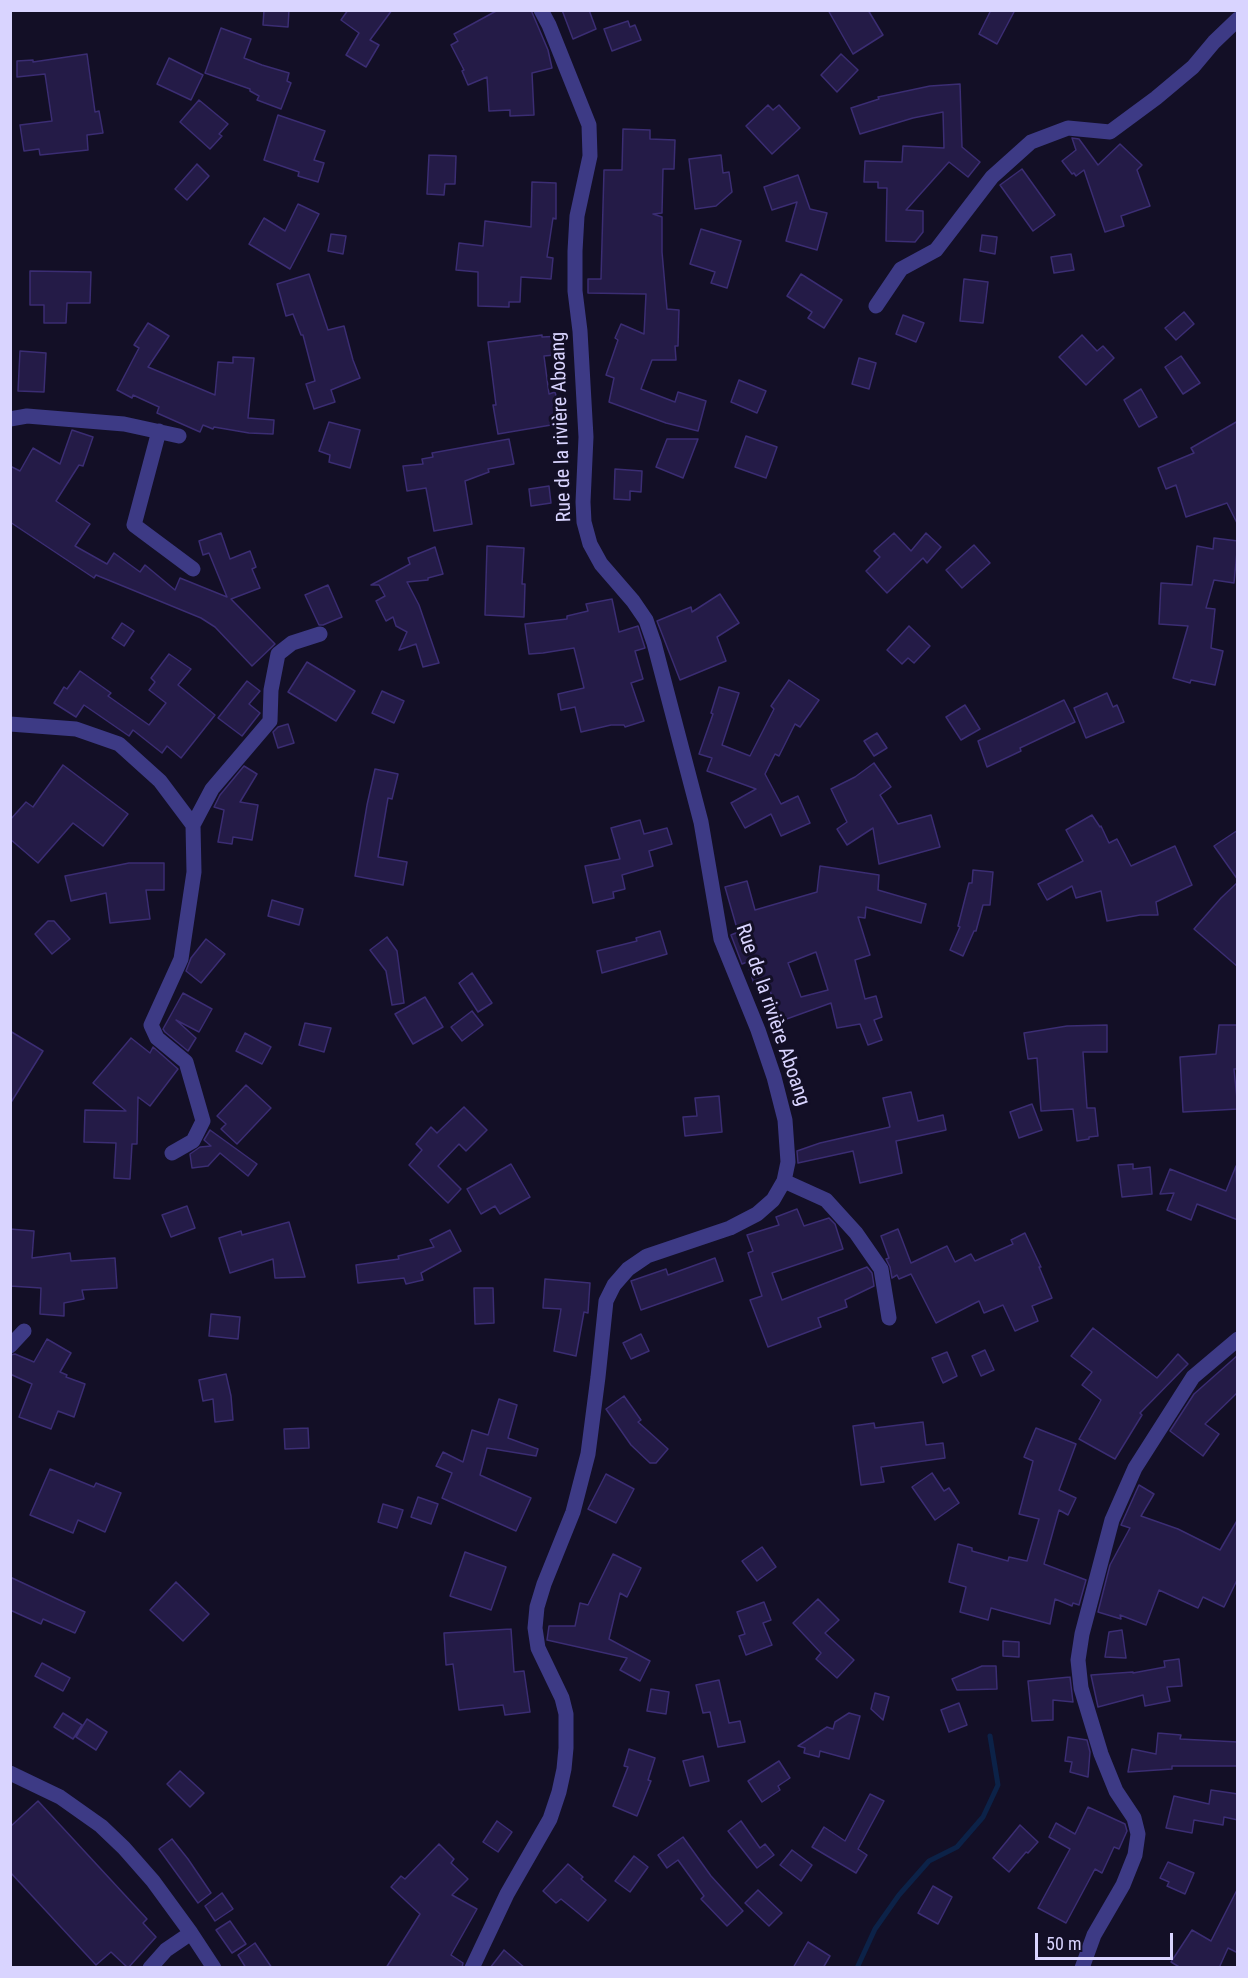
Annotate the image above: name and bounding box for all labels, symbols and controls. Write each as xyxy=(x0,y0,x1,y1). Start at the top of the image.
street label: Rue de la rivière Aboang xyxy=(547,331,577,523)
street label: Rue de la rivière Aboang xyxy=(730,921,814,1109)
scale bar xyxy=(1038,1921,1176,1959)
text: 50 m xyxy=(1046,1933,1081,1954)

